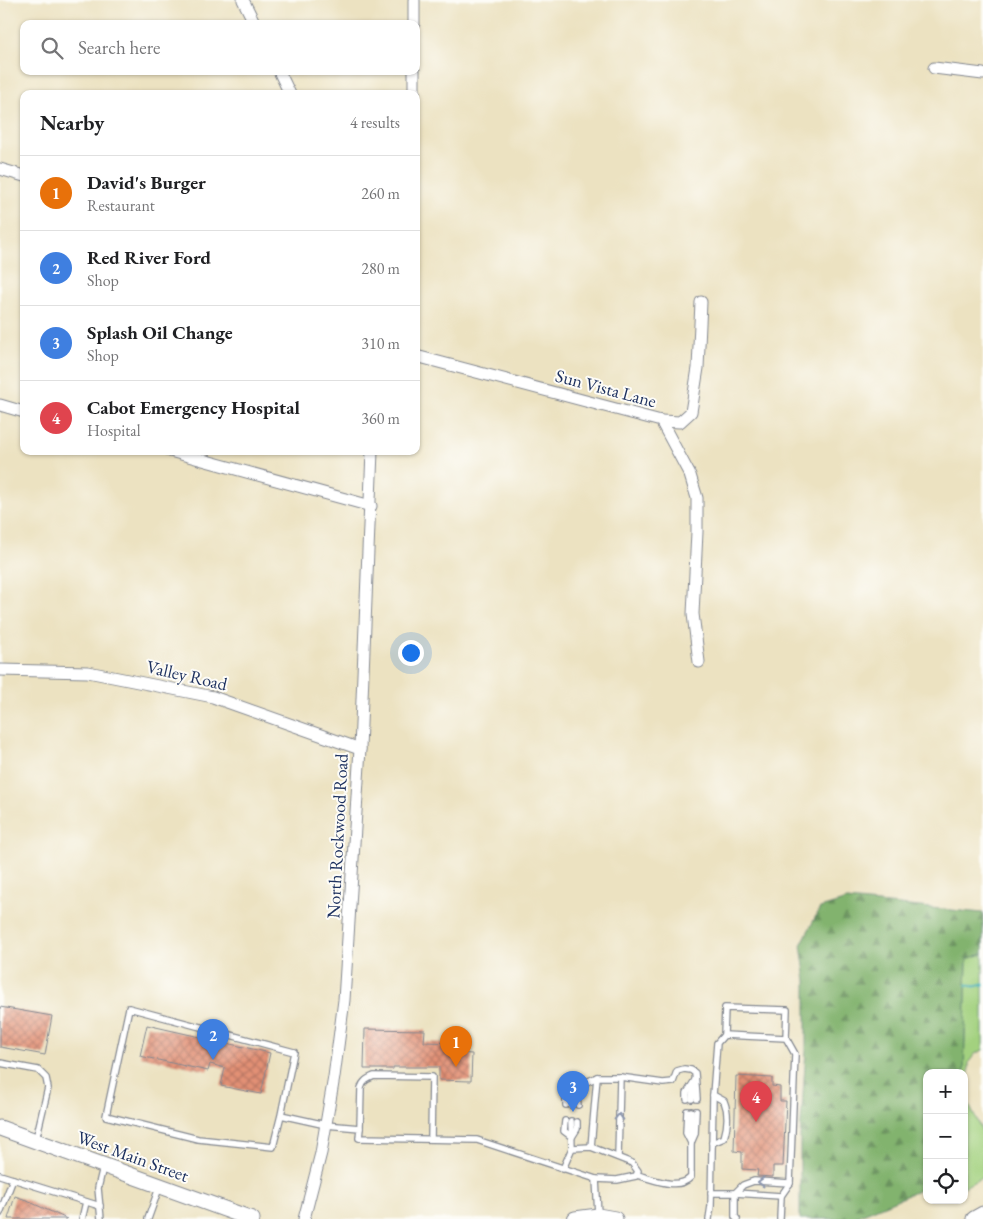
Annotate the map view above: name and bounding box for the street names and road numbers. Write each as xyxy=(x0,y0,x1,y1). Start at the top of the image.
street label: Sun Vista Lane xyxy=(553,363,659,413)
street label: Valley Road xyxy=(144,655,231,696)
street label: North Rockwood Road xyxy=(321,752,353,919)
street label: West Main Street xyxy=(74,1125,192,1187)

